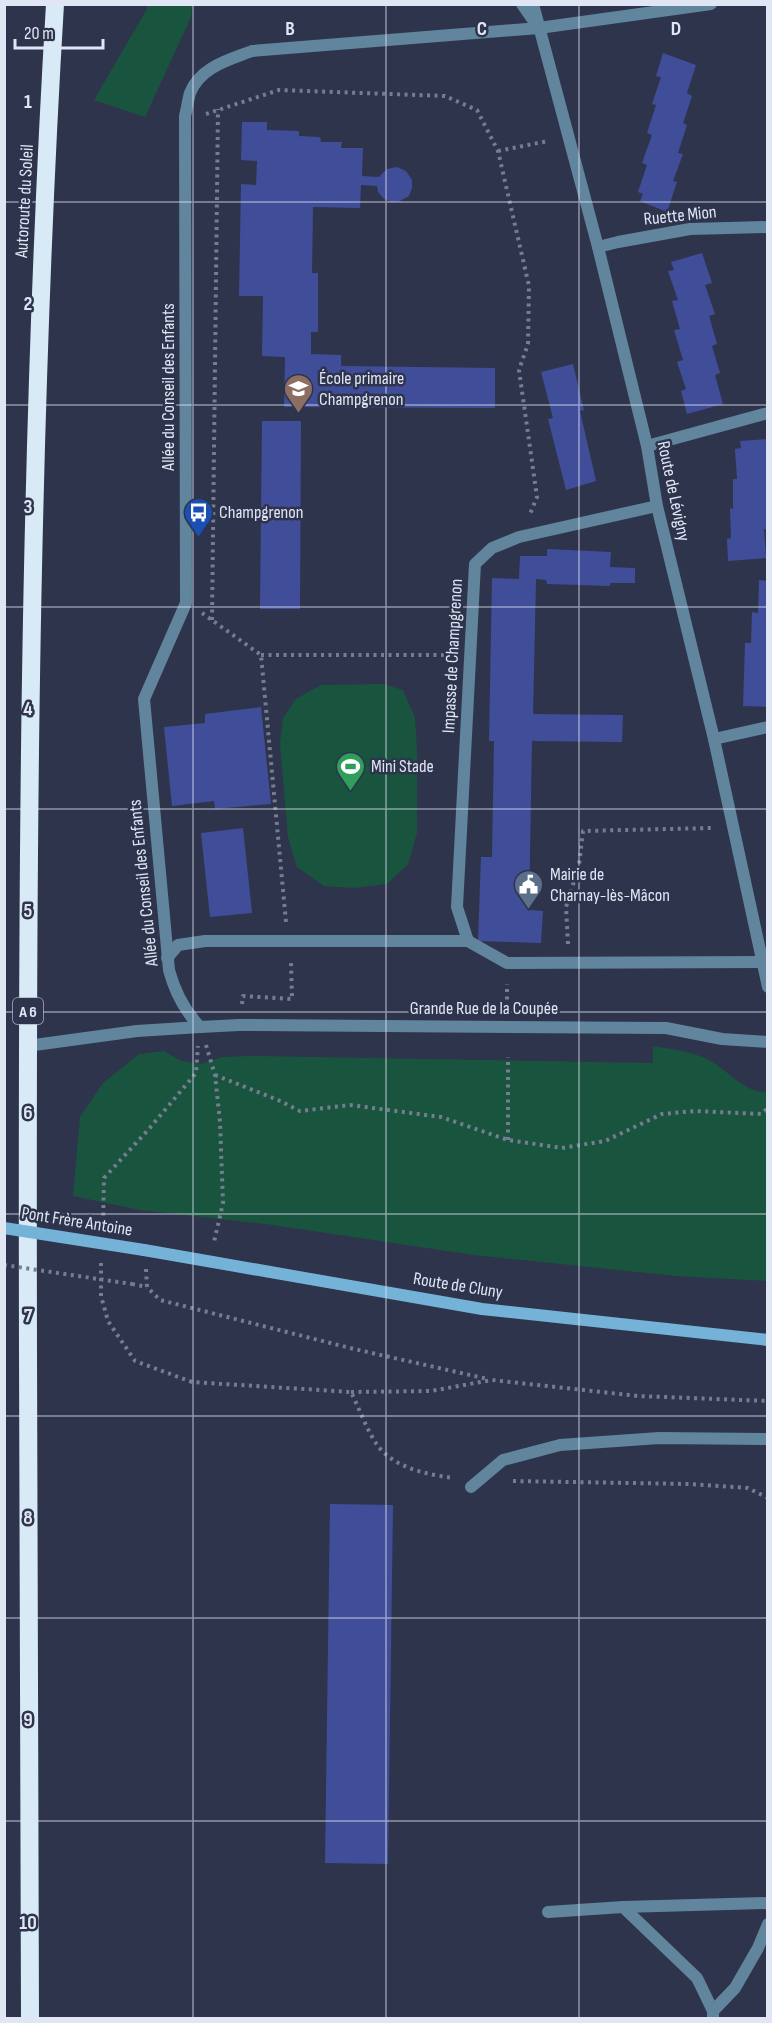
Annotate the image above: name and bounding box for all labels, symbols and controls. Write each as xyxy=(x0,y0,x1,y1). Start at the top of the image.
scale bar xyxy=(15,12,104,50)
text: B xyxy=(285,17,295,41)
text: C xyxy=(477,17,487,41)
text: D xyxy=(671,17,681,41)
text: 20 m xyxy=(24,23,54,44)
text: 1 xyxy=(24,90,32,114)
street label: Autoroute du Soleil xyxy=(11,144,38,259)
street label: Ruette Mion xyxy=(643,201,718,230)
text: 2 xyxy=(24,292,32,316)
street label: Allée du Conseil des Enfants xyxy=(158,303,179,472)
place label: École primaire Champgrenon xyxy=(319,368,404,410)
school or university icon: École primaire Champgrenon xyxy=(282,372,314,414)
street label: Route de Lévigny xyxy=(653,439,694,543)
text: 3 xyxy=(24,495,33,519)
bus stop icon: Champgrenon xyxy=(182,496,214,538)
place label: Champgrenon xyxy=(219,502,304,523)
street label: Impasse de Champgrenon xyxy=(438,578,467,734)
text: 4 xyxy=(23,697,33,721)
sports icon: Mini Stade xyxy=(334,750,366,792)
place label: Mini Stade xyxy=(371,756,434,777)
street label: Allée du Conseil des Enfants xyxy=(124,798,163,968)
place label: Mairie de Charnay-lès-Mâcon xyxy=(550,864,670,906)
public building icon: Mairie de Charnay-lès-Mâcon xyxy=(513,868,545,910)
text: 5 xyxy=(24,899,33,923)
road number: A 6 xyxy=(13,998,43,1024)
street label: Grande Rue de la Coupée xyxy=(410,998,558,1019)
text: 6 xyxy=(23,1101,33,1125)
street label: Pont Frère Antoine xyxy=(20,1202,134,1241)
street label: Route de Cluny xyxy=(412,1268,504,1303)
text: 7 xyxy=(24,1304,33,1328)
text: 8 xyxy=(23,1506,33,1530)
text: 9 xyxy=(23,1708,33,1732)
text: 10 xyxy=(19,1911,37,1935)

